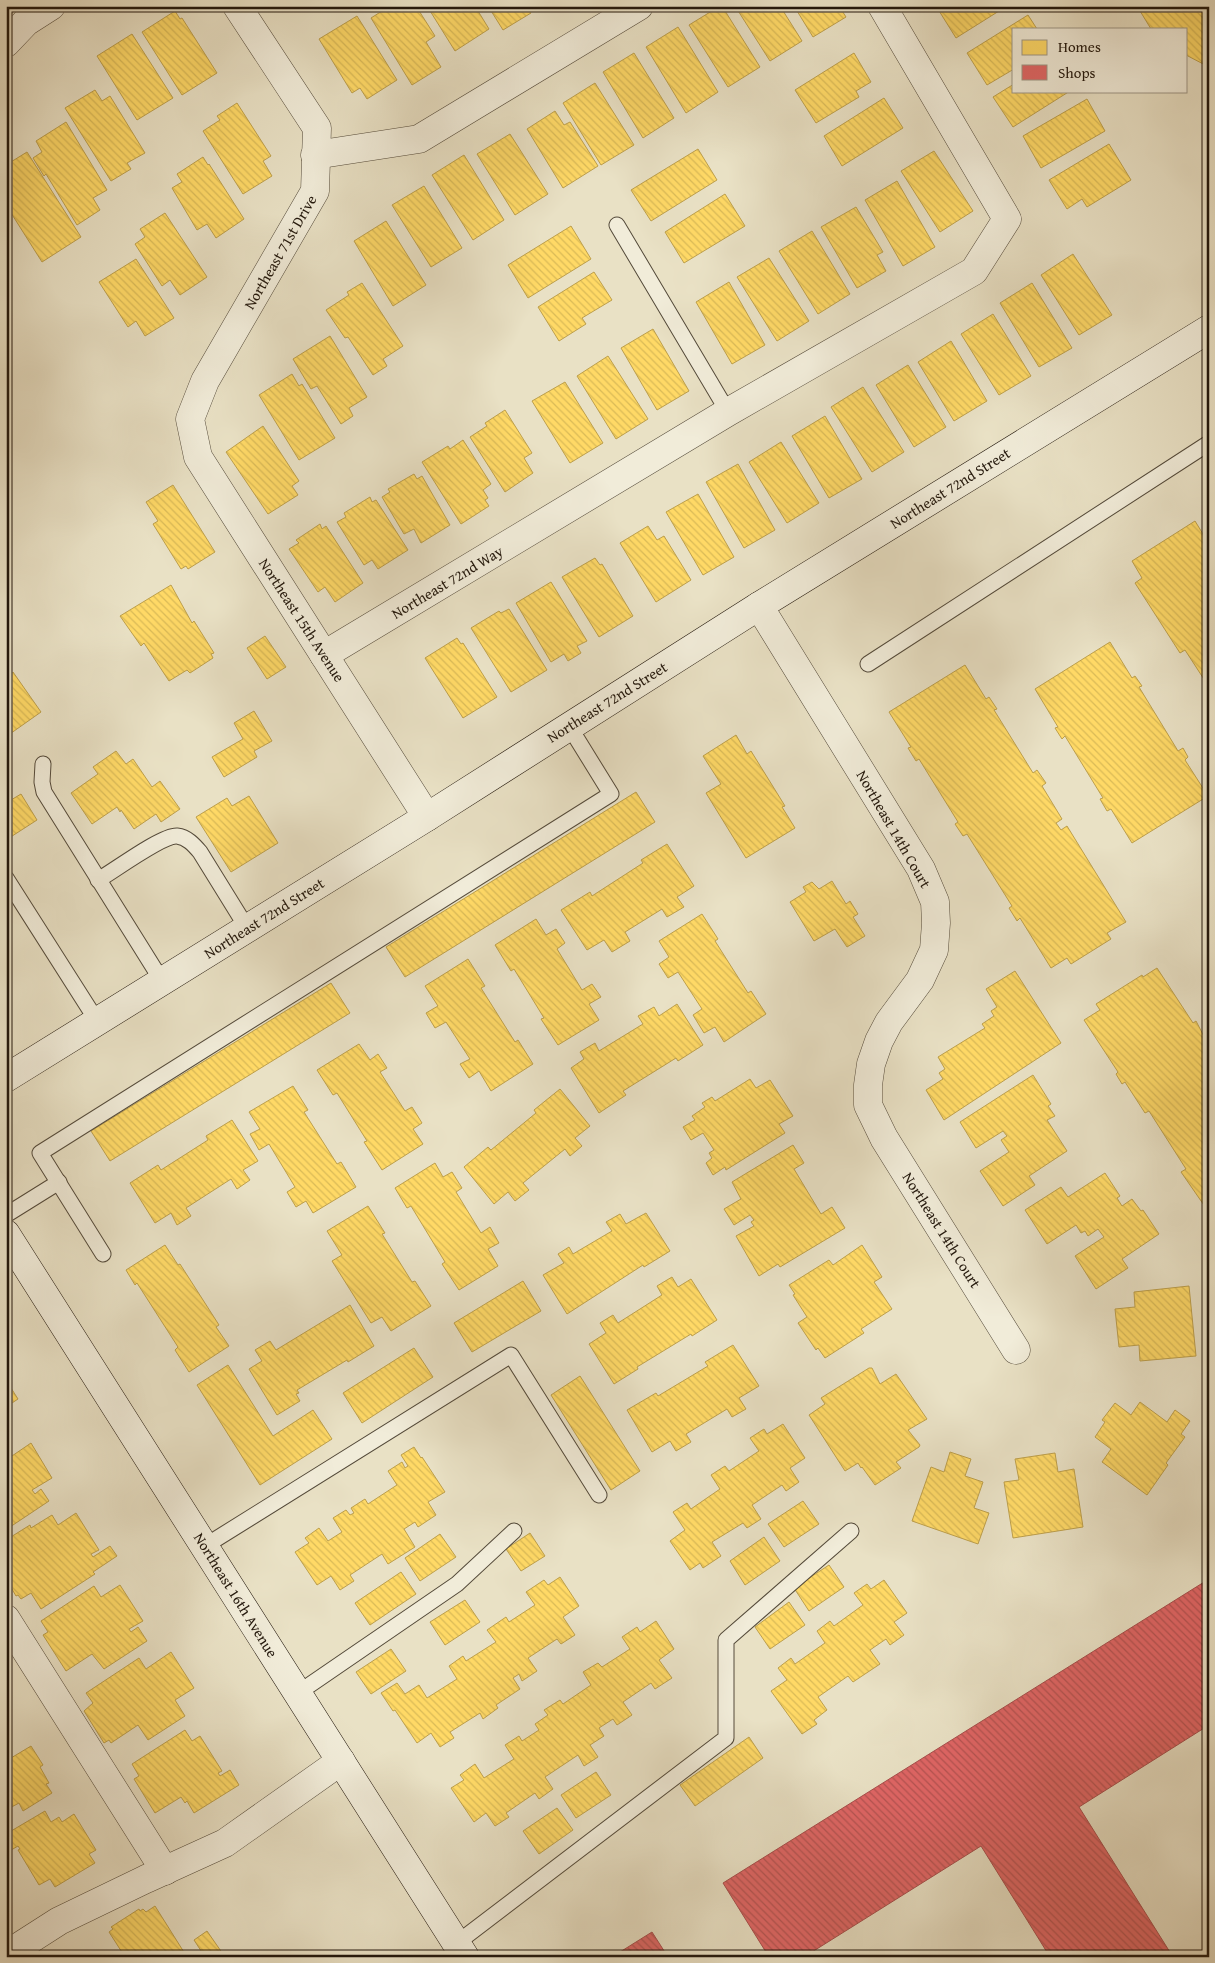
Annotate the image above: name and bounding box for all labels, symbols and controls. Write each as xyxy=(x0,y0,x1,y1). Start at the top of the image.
legend xyxy=(1012,28,1188,92)
text: Homes xyxy=(1058,36,1101,57)
text: Shops xyxy=(1058,62,1095,83)
street label: Northeast 71st Drive xyxy=(239,191,321,313)
street label: Northeast 72nd Street xyxy=(886,442,1015,534)
street label: Northeast 72nd Way xyxy=(387,540,507,624)
street label: Northeast 15th Avenue xyxy=(254,554,350,686)
street label: Northeast 72nd Street xyxy=(543,656,672,748)
street label: Northeast 14th Court xyxy=(852,766,937,892)
street label: Northeast 72nd Street xyxy=(200,872,329,964)
street label: Northeast 14th Court xyxy=(898,1168,986,1293)
street label: Northeast 16th Avenue xyxy=(189,1529,283,1661)

